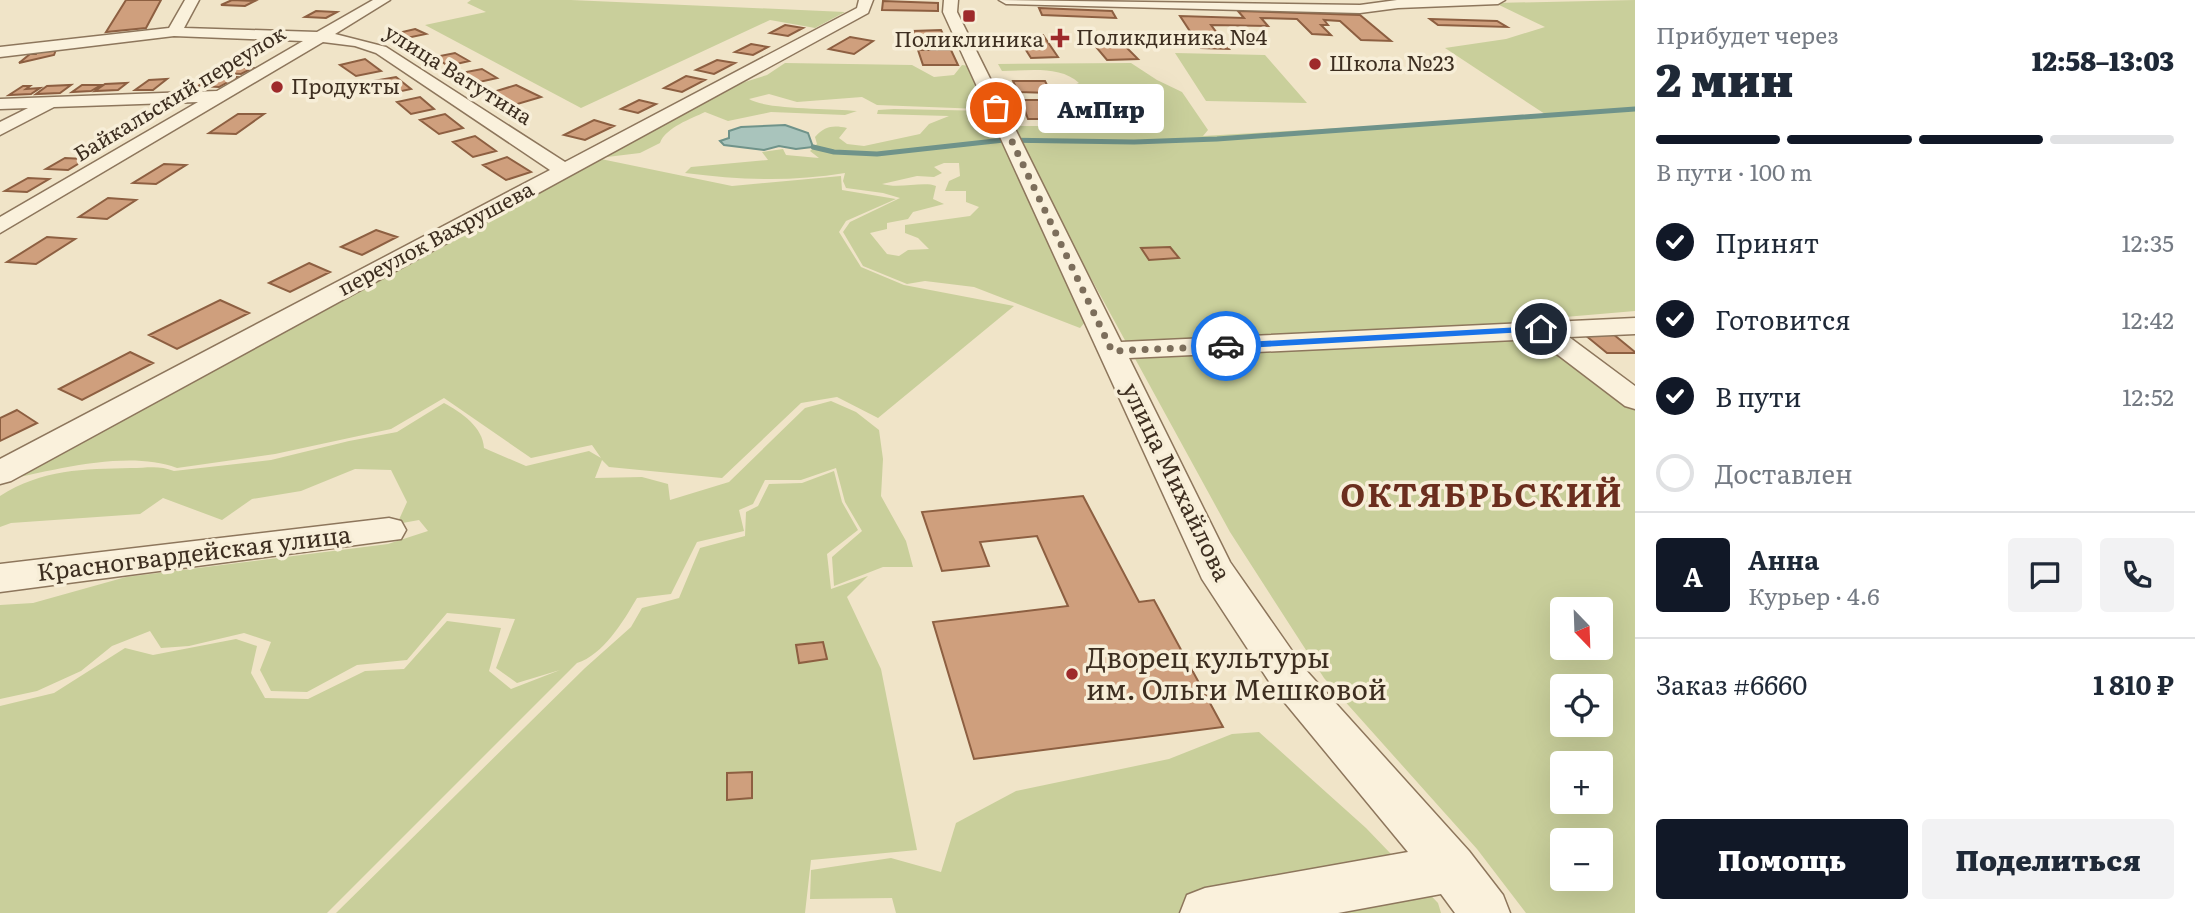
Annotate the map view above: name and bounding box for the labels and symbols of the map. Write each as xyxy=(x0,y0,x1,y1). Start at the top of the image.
marker: Поликлиника xyxy=(961,8,977,24)
street label: улица Ватутина xyxy=(379,15,540,131)
street label: Байкальский переулок xyxy=(67,16,291,168)
place label: Поликдиника №4 xyxy=(1076,20,1268,51)
place label: Поликлиника xyxy=(894,22,1044,53)
marker: Поликдиника №4 xyxy=(1050,28,1070,48)
place label: Школа №23 xyxy=(1329,46,1455,77)
marker: Школа №23 xyxy=(1307,56,1323,72)
place label: Продукты xyxy=(291,69,400,100)
pin xyxy=(966,78,1026,138)
marker: Продукты xyxy=(269,79,285,95)
callout: АмПир xyxy=(1038,84,1164,132)
street label: переулок Вахрушева xyxy=(331,172,539,302)
pin xyxy=(1511,299,1571,359)
courier xyxy=(1191,311,1261,381)
street label: улица Михайлова xyxy=(1115,376,1242,586)
district label: ОКТЯБРЬСКИЙ xyxy=(1340,469,1624,517)
street label: Красногвардейская улица xyxy=(35,515,353,588)
north arrow xyxy=(1550,597,1614,660)
place label: Дворец культуры им. Ольги Мешковой xyxy=(1086,635,1387,709)
marker: Дворец культуры им. Ольги Мешковой xyxy=(1064,666,1080,682)

